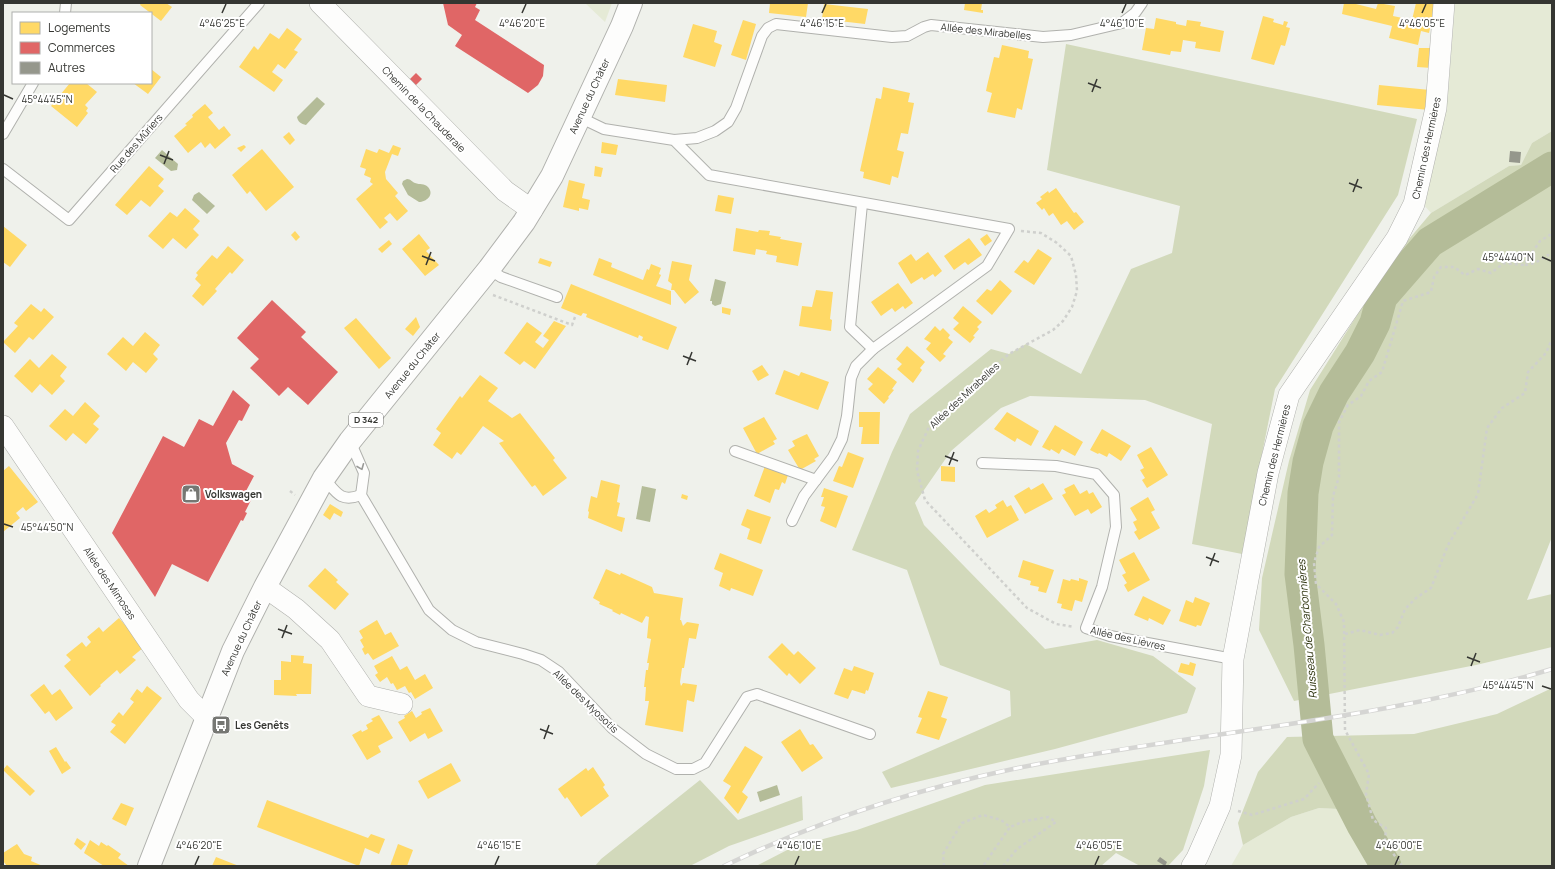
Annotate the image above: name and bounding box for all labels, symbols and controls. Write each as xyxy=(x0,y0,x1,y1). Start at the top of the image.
legend xyxy=(12,12,152,84)
text: 4°46'25"E xyxy=(199,16,245,30)
text: 4°46'20"E xyxy=(499,16,545,30)
text: 4°46'15"E xyxy=(800,16,844,30)
text: 4°46'10"E xyxy=(1100,16,1144,30)
text: 4°46'05"E xyxy=(1399,16,1445,30)
text: Logements xyxy=(48,19,110,36)
street label: Allée des Mirabelles xyxy=(940,19,1032,43)
text: Commerces xyxy=(48,39,115,56)
street label: Avenue du Châter xyxy=(565,56,613,136)
text: Autres xyxy=(48,59,85,76)
street label: Chemin de la Chauderaie xyxy=(379,63,469,155)
text: 45°44'45"N xyxy=(21,92,73,106)
street label: Chemin des Hermières xyxy=(1408,96,1444,200)
street label: Rue des Mûriers xyxy=(106,111,166,175)
text: 45°44'40"N xyxy=(1482,250,1534,264)
street label: Avenue du Châter xyxy=(381,328,443,401)
street label: Allée des Mirabelles xyxy=(926,359,1002,431)
street label: Chemin des Hermières xyxy=(1255,403,1293,507)
road number: D 342 xyxy=(349,413,383,427)
one-way arrow xyxy=(356,463,364,471)
shop icon: Volkswagen xyxy=(180,483,202,505)
place label: Volkswagen xyxy=(205,487,262,501)
text: 45°44'50"N xyxy=(21,520,73,534)
street label: Allée des Mimosas xyxy=(80,544,140,622)
water label: Ruisseau de Charbonnières xyxy=(1293,558,1320,699)
street label: Avenue du Châter xyxy=(217,598,265,678)
street label: Allée des Lièvres xyxy=(1089,623,1167,653)
street label: Allée des Myosotis xyxy=(550,666,622,736)
text: 45°44'45"N xyxy=(1482,678,1534,692)
bus stop icon: Les Genêts xyxy=(210,714,232,736)
place label: Les Genêts xyxy=(235,718,290,732)
text: 4°46'20"E xyxy=(176,838,222,852)
text: 4°46'15"E xyxy=(477,838,521,852)
text: 4°46'10"E xyxy=(777,838,821,852)
text: 4°46'05"E xyxy=(1076,838,1122,852)
text: 4°46'00"E xyxy=(1376,838,1423,852)

